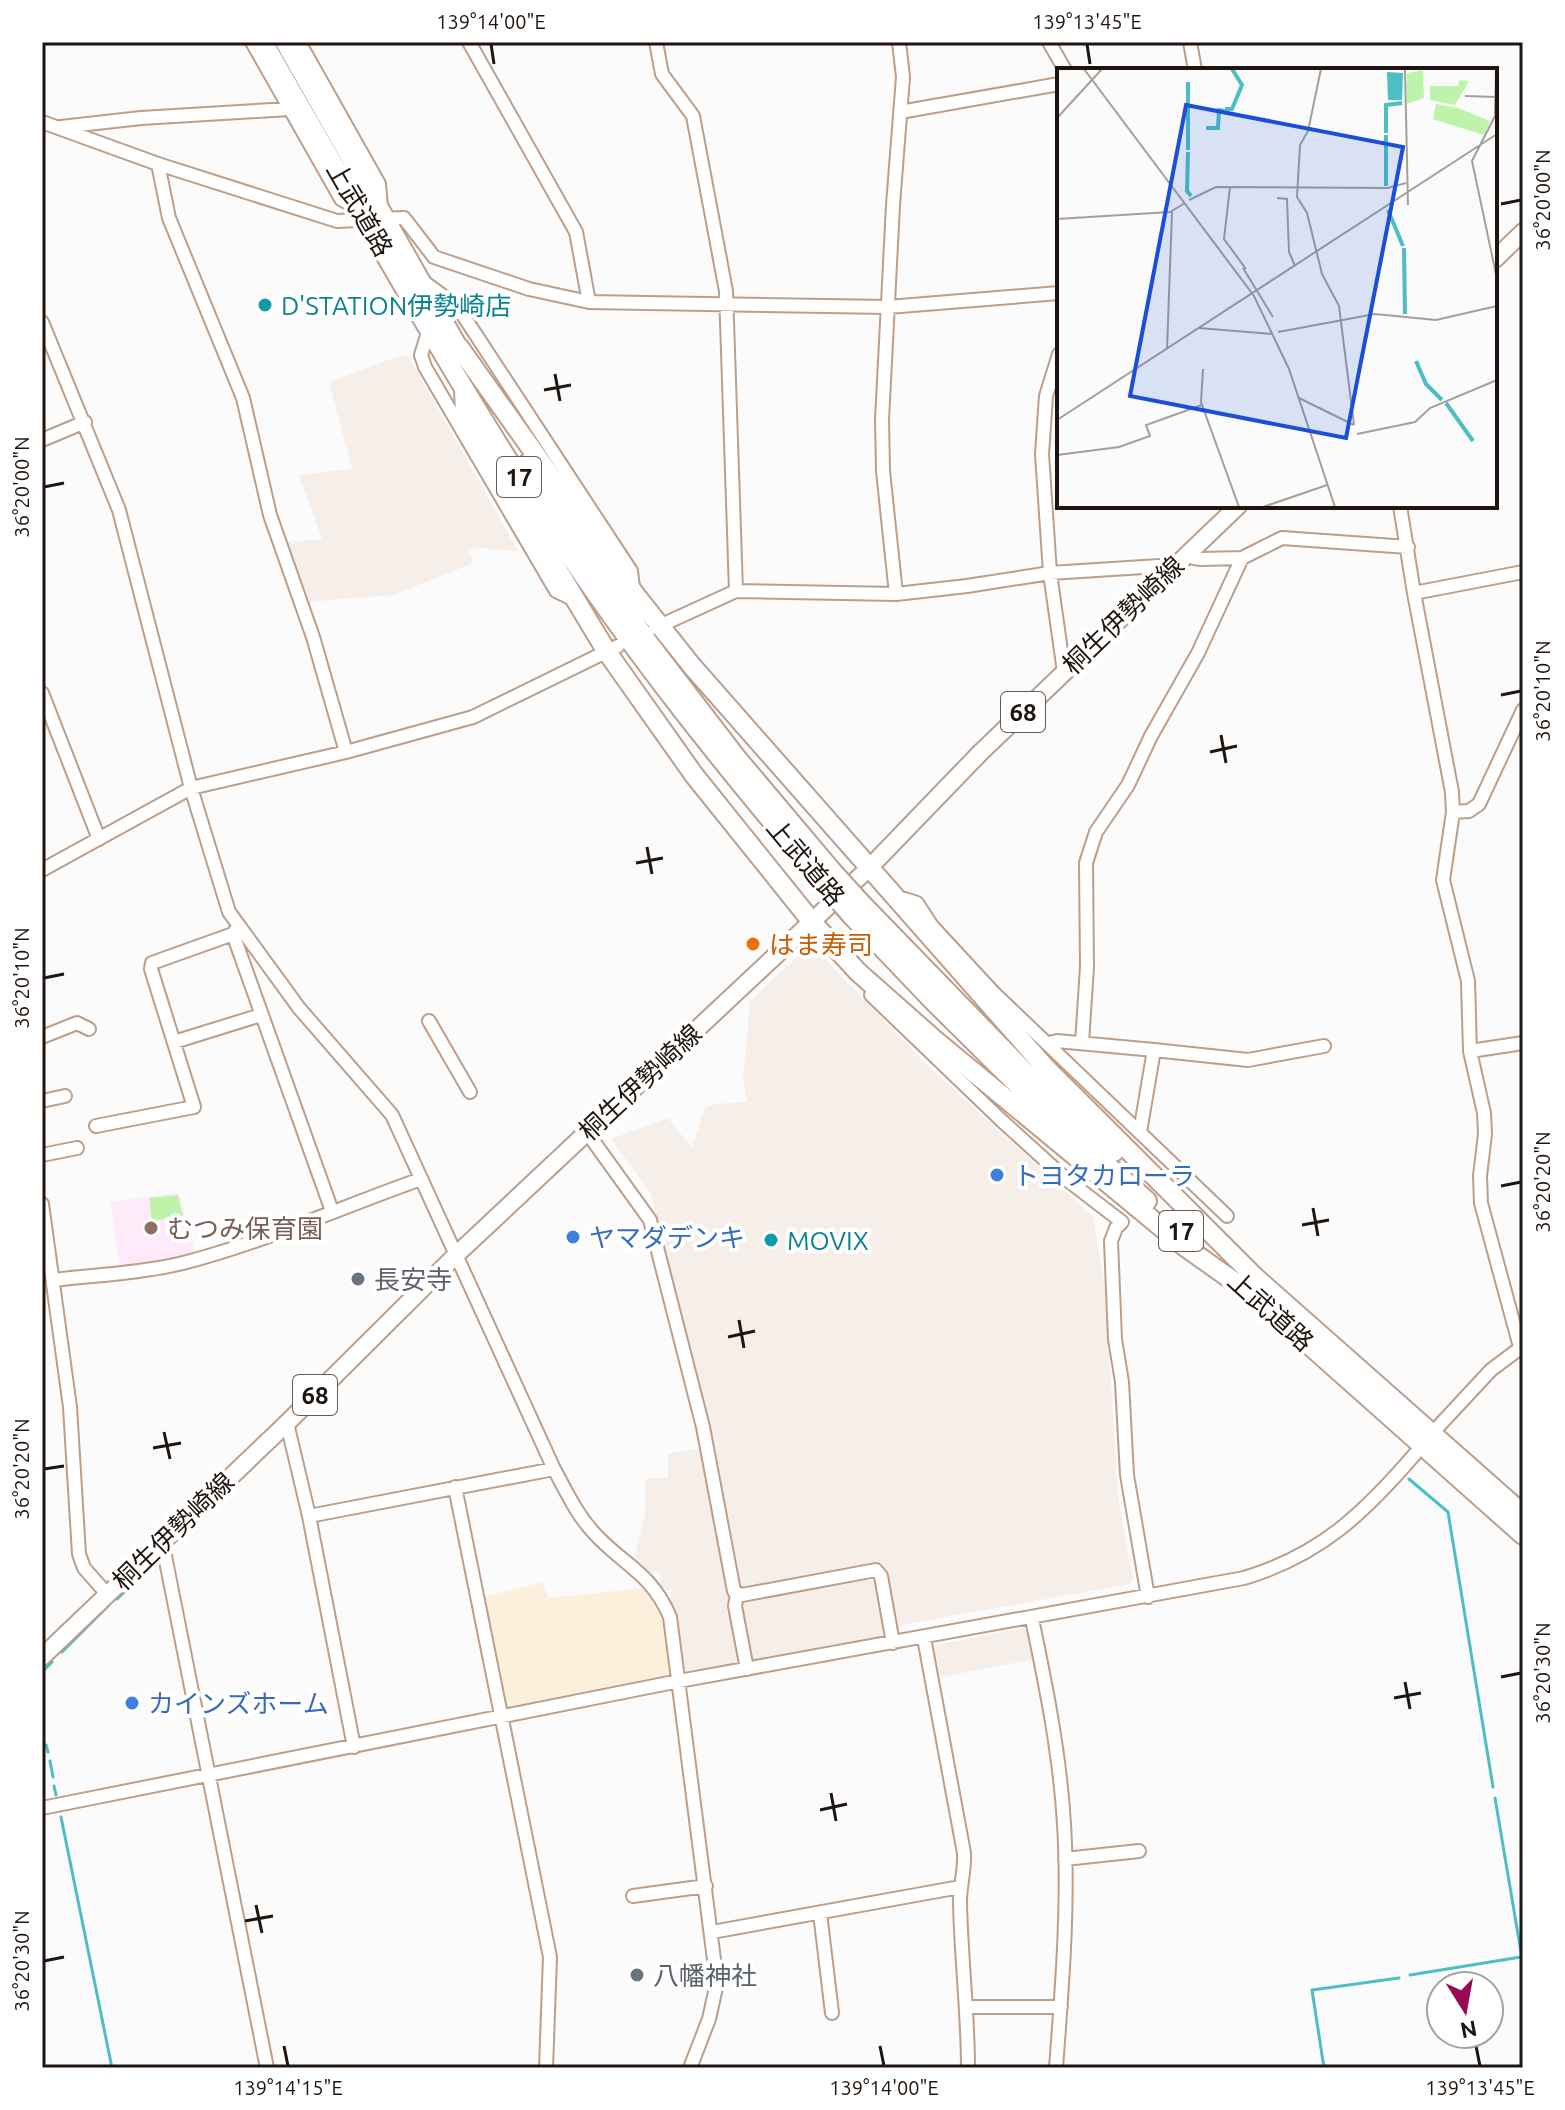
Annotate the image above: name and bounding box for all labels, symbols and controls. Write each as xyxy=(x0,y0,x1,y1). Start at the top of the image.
text: 139°14'00"E xyxy=(436,10,546,33)
text: 139°13'45"E xyxy=(1032,10,1142,33)
inset map xyxy=(1057,68,1497,508)
text: 36°20'00"N xyxy=(1531,149,1554,251)
street label: 上武道路 xyxy=(321,157,399,261)
place label: D'STATION伊勢崎店 xyxy=(281,291,511,320)
marker: D'STATION伊勢崎店 xyxy=(256,296,274,314)
text: 36°20'00"N xyxy=(10,436,33,538)
road number: 17 xyxy=(497,457,541,497)
street label: 桐生伊勢崎線 xyxy=(1057,550,1189,680)
text: 36°20'10"N xyxy=(1531,640,1554,742)
road number: 68 xyxy=(1001,692,1045,732)
street label: 上武道路 xyxy=(761,813,851,911)
text: 36°20'10"N xyxy=(10,927,33,1029)
place label: はま寿司 xyxy=(769,930,873,959)
marker: はま寿司 xyxy=(744,935,762,953)
street label: 桐生伊勢崎線 xyxy=(573,1018,707,1146)
text: 36°20'20"N xyxy=(1531,1131,1554,1233)
place label: トヨタカローラ xyxy=(1013,1161,1195,1190)
marker: トヨタカローラ xyxy=(988,1166,1006,1184)
road number: 17 xyxy=(1159,1211,1203,1251)
place label: むつみ保育園 xyxy=(167,1214,323,1243)
marker: むつみ保育園 xyxy=(142,1219,160,1237)
place label: ヤマダデンキ xyxy=(589,1223,745,1252)
place label: MOVIX xyxy=(787,1226,869,1255)
marker: ヤマダデンキ xyxy=(564,1228,582,1246)
marker: MOVIX xyxy=(762,1231,780,1249)
place label: 長安寺 xyxy=(374,1265,452,1294)
street label: 上武道路 xyxy=(1223,1265,1319,1357)
marker: 長安寺 xyxy=(349,1270,367,1288)
road number: 68 xyxy=(293,1375,337,1415)
text: 36°20'20"N xyxy=(10,1418,33,1520)
street label: 桐生伊勢崎線 xyxy=(107,1466,239,1596)
text: 36°20'30"N xyxy=(1531,1622,1554,1724)
place label: カインズホーム xyxy=(148,1689,329,1718)
marker: カインズホーム xyxy=(123,1694,141,1712)
text: 36°20'30"N xyxy=(10,1910,33,2012)
place label: 八幡神社 xyxy=(653,1961,757,1990)
marker: 八幡神社 xyxy=(628,1966,646,1984)
north arrow xyxy=(1425,1970,1505,2050)
text: N xyxy=(1458,2016,1479,2044)
text: 139°14'15"E xyxy=(233,2076,343,2099)
text: 139°14'00"E xyxy=(829,2076,939,2099)
text: 139°13'45"E xyxy=(1425,2076,1535,2099)

